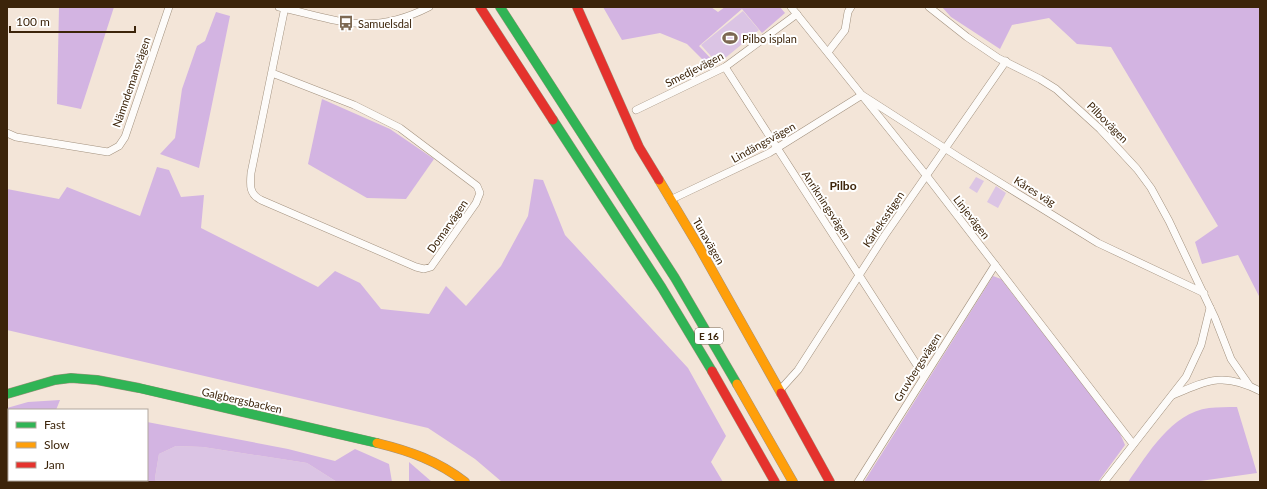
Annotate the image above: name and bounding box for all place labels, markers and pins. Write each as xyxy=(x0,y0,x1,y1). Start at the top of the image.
bus stop icon: Samuelsdal xyxy=(337,14,355,32)
place label: Samuelsdal xyxy=(358,17,412,30)
sports icon: Pilbo isplan xyxy=(721,29,739,47)
place label: Pilbo isplan xyxy=(742,32,797,45)

